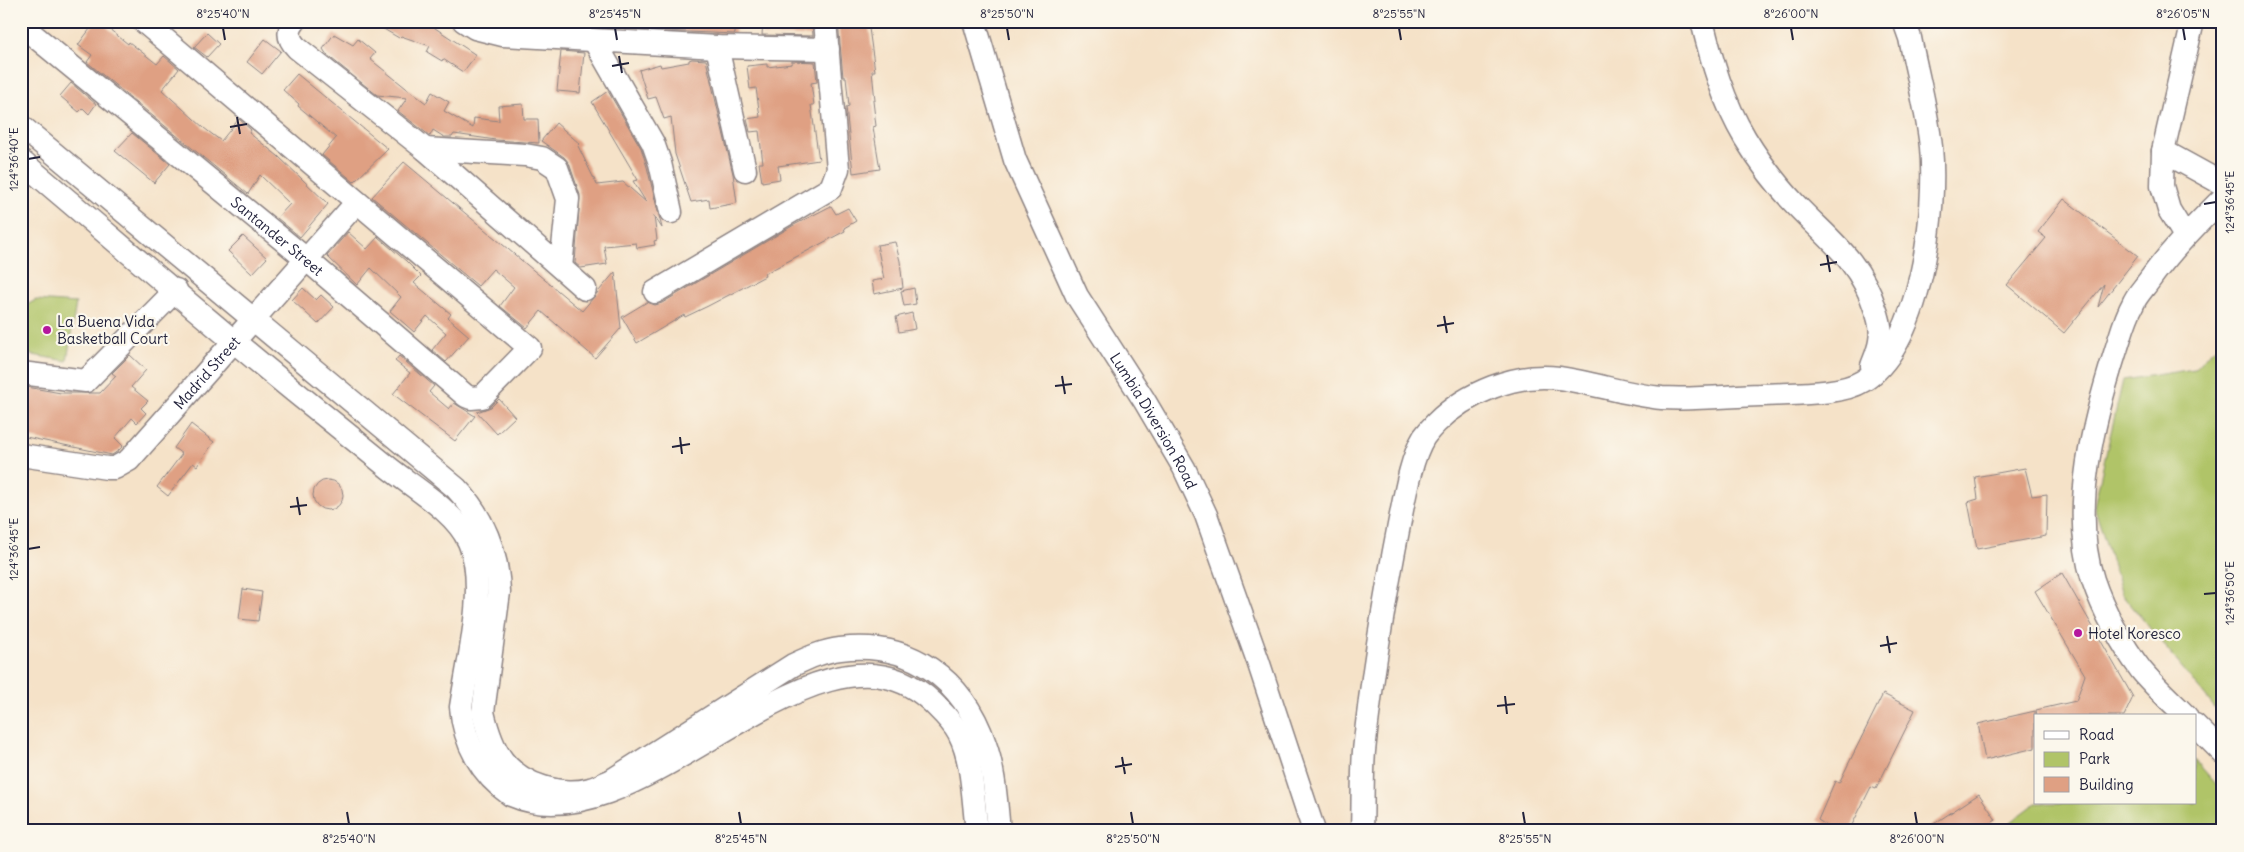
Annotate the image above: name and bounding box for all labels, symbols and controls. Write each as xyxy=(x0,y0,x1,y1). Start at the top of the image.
text: 8°25'40"N xyxy=(196,6,250,21)
text: 8°25'45"N xyxy=(589,6,641,21)
text: 8°25'50"N xyxy=(980,6,1034,21)
text: 8°25'55"N xyxy=(1373,6,1425,21)
text: 8°26'00"N xyxy=(1764,6,1818,21)
text: 8°26'05"N xyxy=(2156,6,2210,21)
text: 124°36'40"E xyxy=(6,127,21,191)
text: 124°36'45"E xyxy=(2222,171,2237,233)
street label: Santander Street xyxy=(227,192,328,280)
place label: La Buena Vida Basketball Court xyxy=(57,312,168,348)
marker: La Buena Vida Basketball Court xyxy=(41,324,53,336)
street label: Madrid Street xyxy=(169,332,244,413)
street label: Lumbia Diversion Road xyxy=(1106,349,1202,492)
text: 124°36'45"E xyxy=(6,518,21,580)
text: 124°36'50"E xyxy=(2222,561,2237,625)
place label: Hotel Koresco xyxy=(2088,624,2181,643)
marker: Hotel Koresco xyxy=(2072,627,2084,639)
legend xyxy=(2034,714,2196,804)
text: Road xyxy=(2079,725,2114,744)
text: Park xyxy=(2079,749,2110,768)
text: Building xyxy=(2079,775,2134,794)
text: 8°25'40"N xyxy=(322,831,376,846)
text: 8°25'45"N xyxy=(715,831,767,846)
text: 8°25'50"N xyxy=(1106,831,1160,846)
text: 8°25'55"N xyxy=(1499,831,1551,846)
text: 8°26'00"N xyxy=(1890,831,1944,846)

